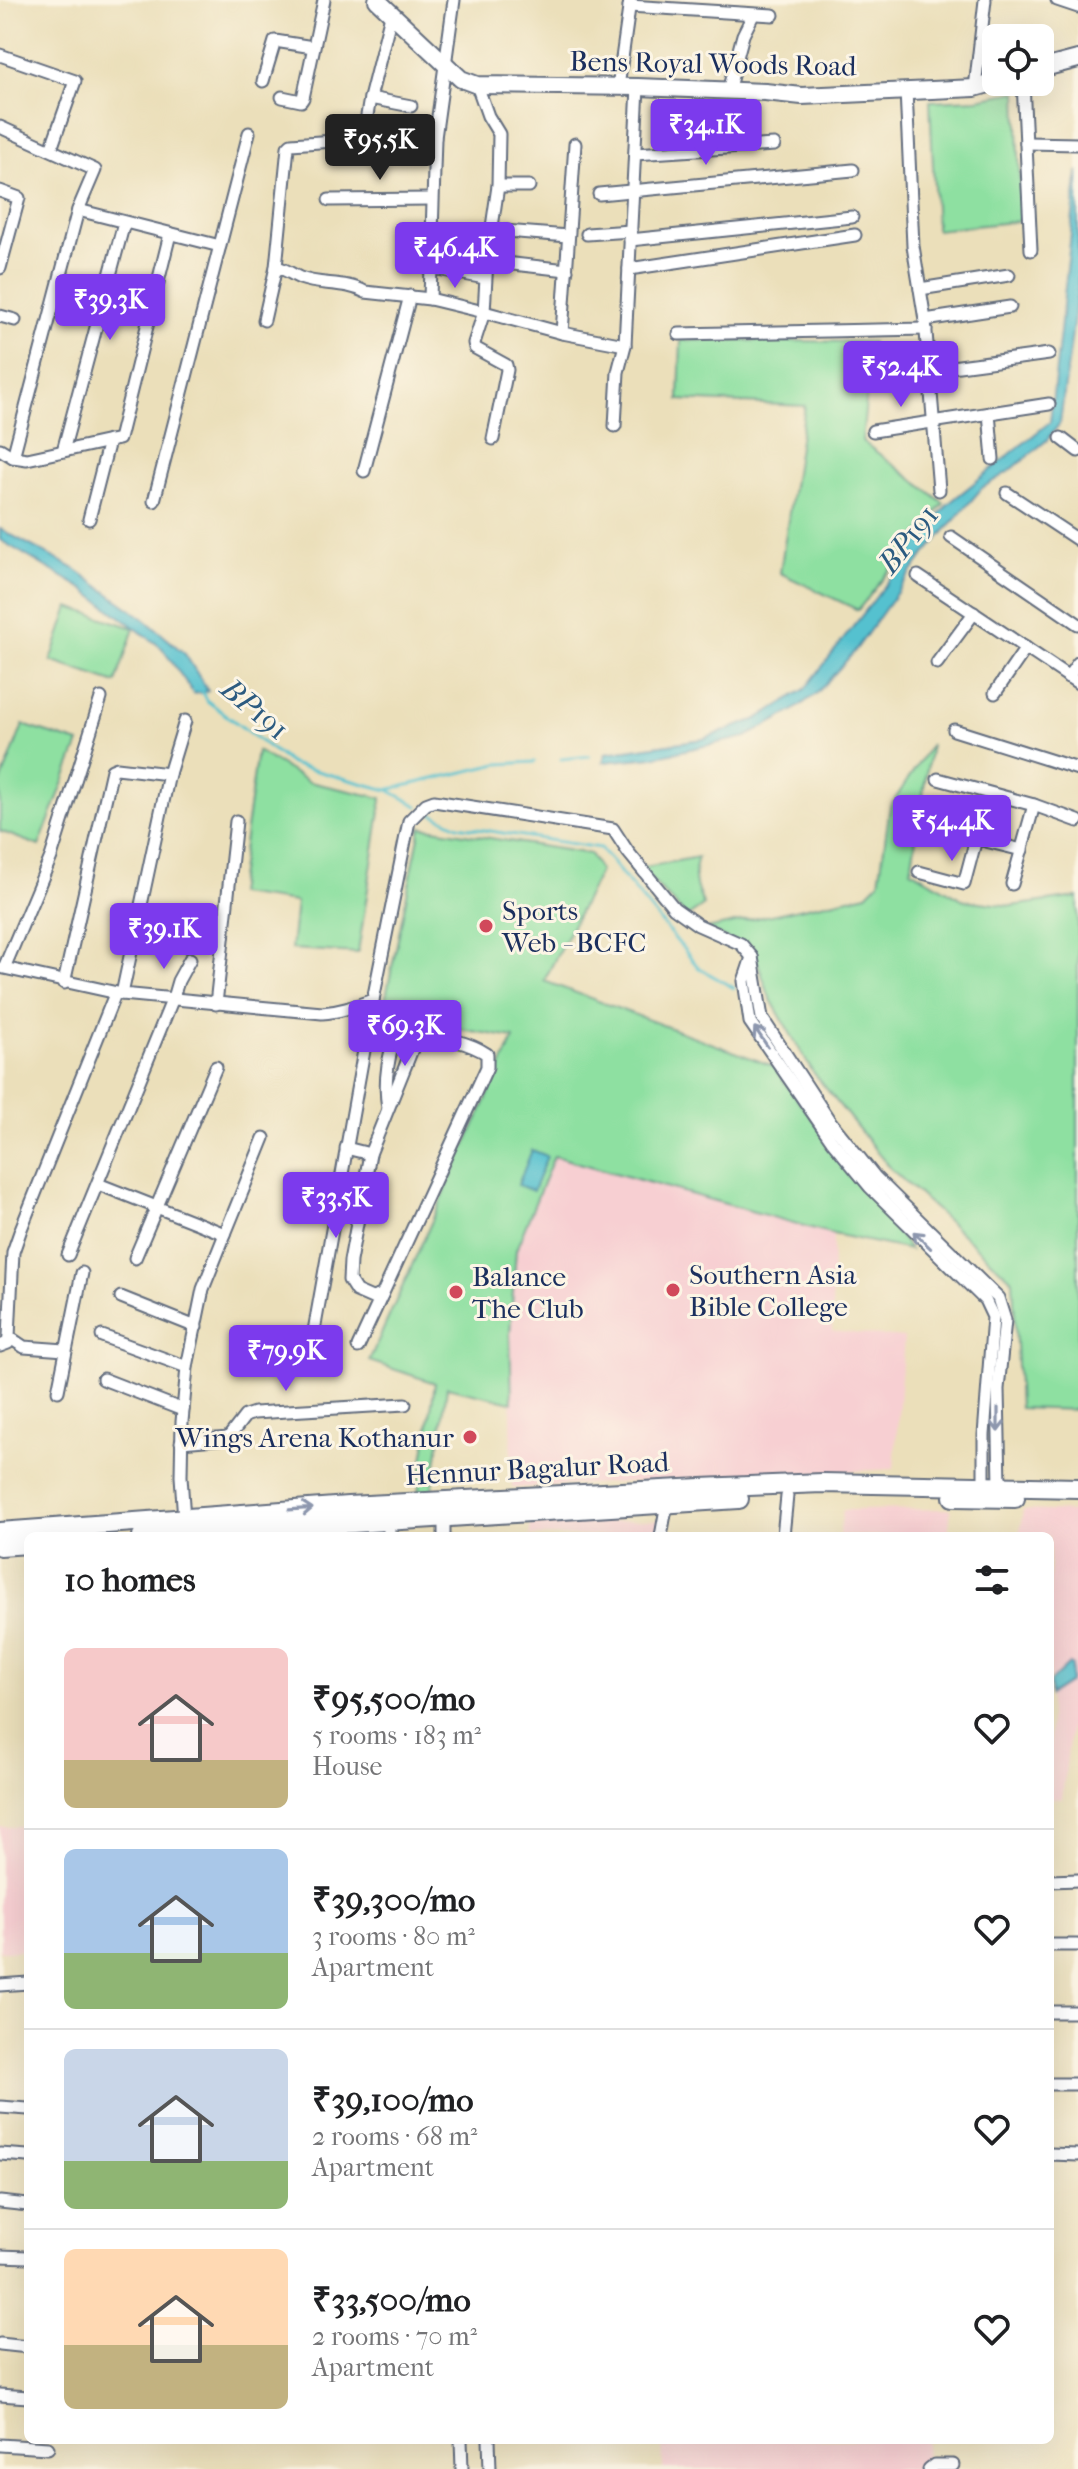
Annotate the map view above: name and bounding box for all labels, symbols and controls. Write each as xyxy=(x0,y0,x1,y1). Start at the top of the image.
map controls xyxy=(982,24,1054,96)
button: locate xyxy=(982,24,1054,96)
street label: Bens Royal Woods Road xyxy=(569,44,858,83)
pin: ₹34.1K xyxy=(641,99,771,167)
text: ₹34.1K xyxy=(669,109,743,140)
pin: ₹95.5K xyxy=(315,114,445,182)
text: ₹95.5K xyxy=(343,124,417,155)
pin: ₹46.4K xyxy=(390,222,520,290)
text: ₹46.4K xyxy=(413,232,497,263)
pin: ₹39.3K xyxy=(45,274,175,342)
text: ₹39.3K xyxy=(73,284,147,315)
pin: ₹52.4K xyxy=(836,341,966,409)
text: ₹52.4K xyxy=(861,351,941,382)
water label: BP191 xyxy=(870,498,946,582)
water label: BP191 xyxy=(212,670,295,748)
pin: ₹54.4K xyxy=(887,795,1017,863)
text: ₹54.4K xyxy=(911,805,993,836)
place label: Sports Web - BCFC xyxy=(501,894,646,959)
pin: ₹39.1K xyxy=(99,903,229,971)
text: ₹39.1K xyxy=(128,913,200,944)
marker: Sports Web - BCFC xyxy=(477,917,495,935)
pin: ₹69.3K xyxy=(340,1000,470,1068)
text: ₹69.3K xyxy=(366,1010,444,1041)
one-way arrow xyxy=(753,1026,769,1049)
pin: ₹33.5K xyxy=(271,1172,401,1240)
text: ₹33.5K xyxy=(301,1182,371,1213)
one-way arrow xyxy=(912,1231,932,1250)
place label: Southern Asia Bible College xyxy=(689,1258,858,1323)
place label: Balance The Club xyxy=(472,1260,584,1325)
marker: Southern Asia Bible College xyxy=(664,1281,682,1299)
marker: Balance The Club xyxy=(447,1283,465,1301)
pin: ₹79.9K xyxy=(221,1325,351,1393)
text: ₹79.9K xyxy=(247,1335,325,1366)
one-way arrow xyxy=(990,1406,1006,1433)
place label: Wings Arena Kothanur xyxy=(175,1421,454,1454)
marker: Wings Arena Kothanur xyxy=(461,1428,479,1446)
street label: Hennur Bagalur Road xyxy=(404,1445,671,1492)
one-way arrow xyxy=(287,1501,314,1516)
icon: filters xyxy=(970,1558,1014,1602)
text: 10 homes xyxy=(64,1560,195,1600)
text: ₹95,500/mo xyxy=(312,1679,475,1719)
icon: home xyxy=(128,1680,224,1776)
icon: heart xyxy=(970,1706,1014,1750)
text: 5 rooms · 183 m² xyxy=(312,1720,481,1751)
text: House xyxy=(312,1751,382,1782)
text: ₹39,300/mo xyxy=(312,1880,475,1920)
icon: home xyxy=(128,1881,224,1977)
icon: heart xyxy=(970,1907,1014,1951)
text: 3 rooms · 80 m² xyxy=(312,1921,475,1952)
text: Apartment xyxy=(312,1952,434,1983)
text: ₹39,100/mo xyxy=(312,2080,473,2120)
icon: home xyxy=(128,2081,224,2177)
icon: heart xyxy=(970,2107,1014,2151)
text: 2 rooms · 68 m² xyxy=(312,2121,477,2152)
text: Apartment xyxy=(312,2152,434,2183)
text: ₹33,500/mo xyxy=(312,2280,471,2320)
icon: home xyxy=(128,2281,224,2377)
icon: heart xyxy=(970,2307,1014,2351)
text: 2 rooms · 70 m² xyxy=(312,2321,477,2352)
text: Apartment xyxy=(312,2352,434,2383)

